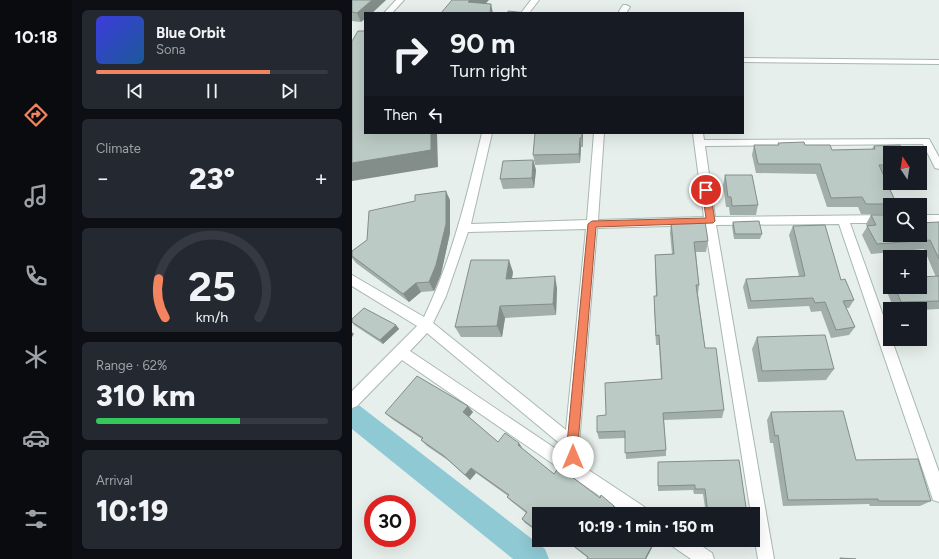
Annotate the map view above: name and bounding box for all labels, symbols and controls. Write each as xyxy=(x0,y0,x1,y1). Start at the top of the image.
text: Blue Orbit xyxy=(156,24,226,42)
text: 10:18 xyxy=(14,26,58,48)
text: 90 m xyxy=(450,26,515,60)
icon: right xyxy=(384,28,436,80)
text: Sona xyxy=(156,42,185,57)
text: Turn right xyxy=(450,60,527,82)
icon: previous xyxy=(124,80,146,102)
icon: pause xyxy=(201,80,223,102)
icon: next xyxy=(278,80,300,102)
icon: directions xyxy=(22,101,50,129)
icon: left xyxy=(425,104,447,126)
text: Then xyxy=(384,106,417,124)
text: Climate xyxy=(96,141,141,156)
north arrow xyxy=(883,146,927,190)
map controls xyxy=(883,146,927,346)
text: 23° xyxy=(189,160,235,197)
text: − xyxy=(96,165,110,192)
text: + xyxy=(314,165,328,192)
pin xyxy=(689,173,723,207)
icon: arrive xyxy=(695,179,717,201)
icon: music xyxy=(22,182,50,210)
button: search xyxy=(883,198,927,242)
button: + xyxy=(883,250,927,294)
text: 25 xyxy=(188,260,236,310)
icon: phone xyxy=(22,262,50,290)
button: − xyxy=(883,302,927,346)
text: km/h xyxy=(196,307,228,325)
icon: climate xyxy=(22,343,50,371)
text: Range · 62% xyxy=(96,358,167,373)
text: 310 km xyxy=(96,377,195,414)
icon: car xyxy=(22,424,50,452)
position arrow xyxy=(552,436,594,478)
text: Arrival xyxy=(96,473,133,488)
text: 10:19 xyxy=(96,492,168,529)
speed limit sign: 30 xyxy=(364,495,416,547)
icon: filters xyxy=(22,505,50,533)
text: 10:19 · 1 min · 150 m xyxy=(578,518,714,536)

